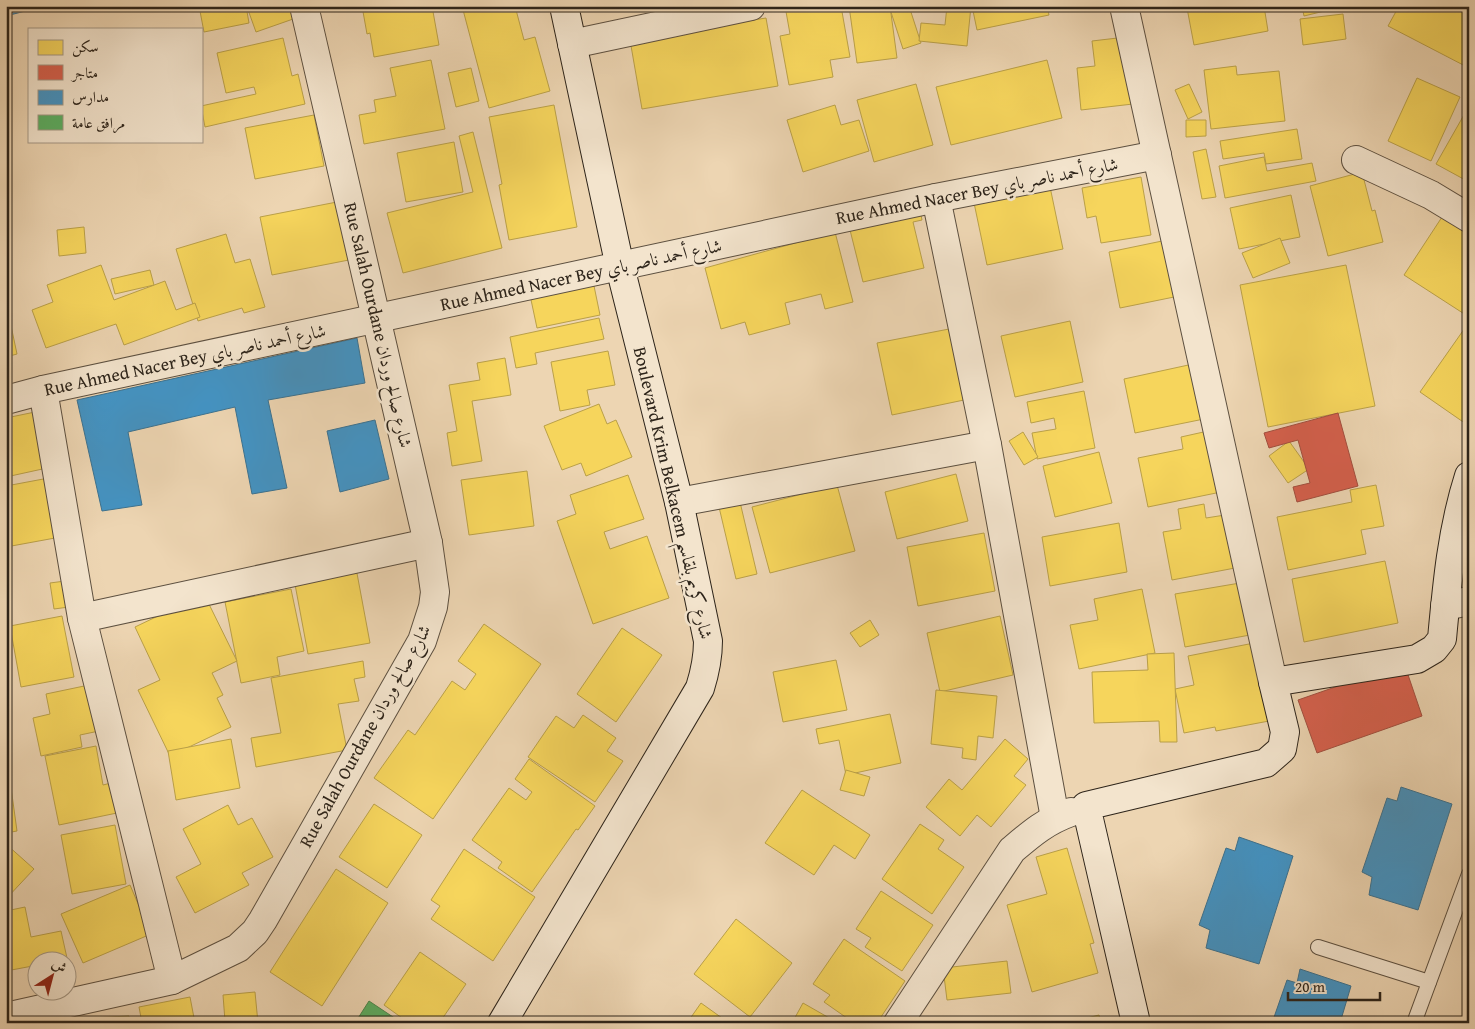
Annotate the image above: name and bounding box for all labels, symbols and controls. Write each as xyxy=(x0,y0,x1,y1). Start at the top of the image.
legend xyxy=(28,28,202,142)
text: سكن xyxy=(72,36,99,57)
text: متاجر xyxy=(70,62,98,83)
text: مدارس xyxy=(72,86,109,107)
text: مرافق عامة xyxy=(72,112,125,134)
street label: Rue Ahmed Nacer Bey شارع أحمد ناصر باي xyxy=(833,150,1121,233)
street label: Rue Salah Ourdane شارع صالح وردان xyxy=(334,200,420,451)
street label: Rue Ahmed Nacer Bey شارع أحمد ناصر باي xyxy=(438,231,725,320)
street label: Rue Ahmed Nacer Bey شارع أحمد ناصر باي xyxy=(42,316,329,405)
street label: Boulevard Krim Belkacem شارع كريم بلقاسم xyxy=(622,344,720,643)
street label: Rue Salah Ourdane شارع صالح وردان xyxy=(292,619,440,854)
north arrow xyxy=(28,952,78,1002)
text: ش xyxy=(48,953,71,978)
scale bar xyxy=(1288,969,1380,1001)
text: 20 m xyxy=(1295,976,1326,997)

